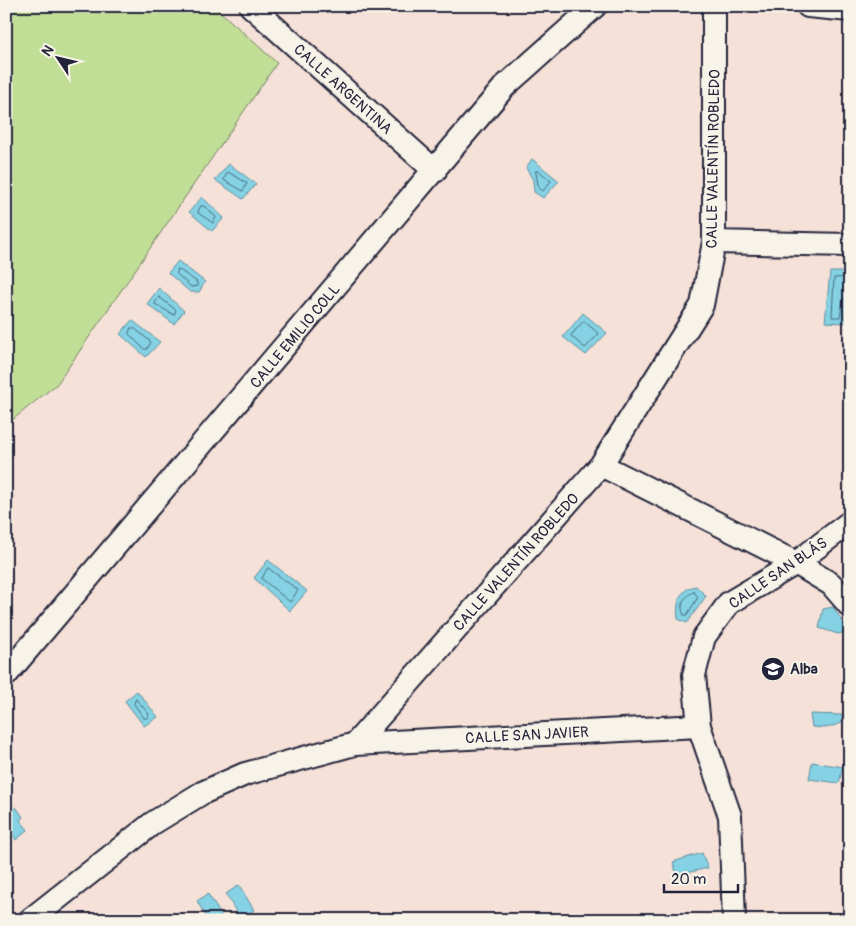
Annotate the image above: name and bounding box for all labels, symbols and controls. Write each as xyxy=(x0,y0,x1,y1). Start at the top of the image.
north arrow xyxy=(32,32,82,82)
street label: CALLE ARGENTINA xyxy=(289,40,396,139)
text: N xyxy=(38,42,57,60)
street label: CALLE VALENTÍN ROBLEDO xyxy=(702,69,725,249)
street label: CALLE EMILIO COLL xyxy=(246,280,345,392)
street label: CALLE VALENTÍN ROBLEDO xyxy=(449,489,583,635)
street label: CALLE SAN BLÁS xyxy=(725,533,831,613)
school or university icon: Alba xyxy=(760,656,786,682)
place label: Alba xyxy=(790,660,818,679)
street label: CALLE SAN JAVIER xyxy=(465,723,590,748)
scale bar xyxy=(664,861,737,893)
text: 20 m xyxy=(671,870,706,889)

